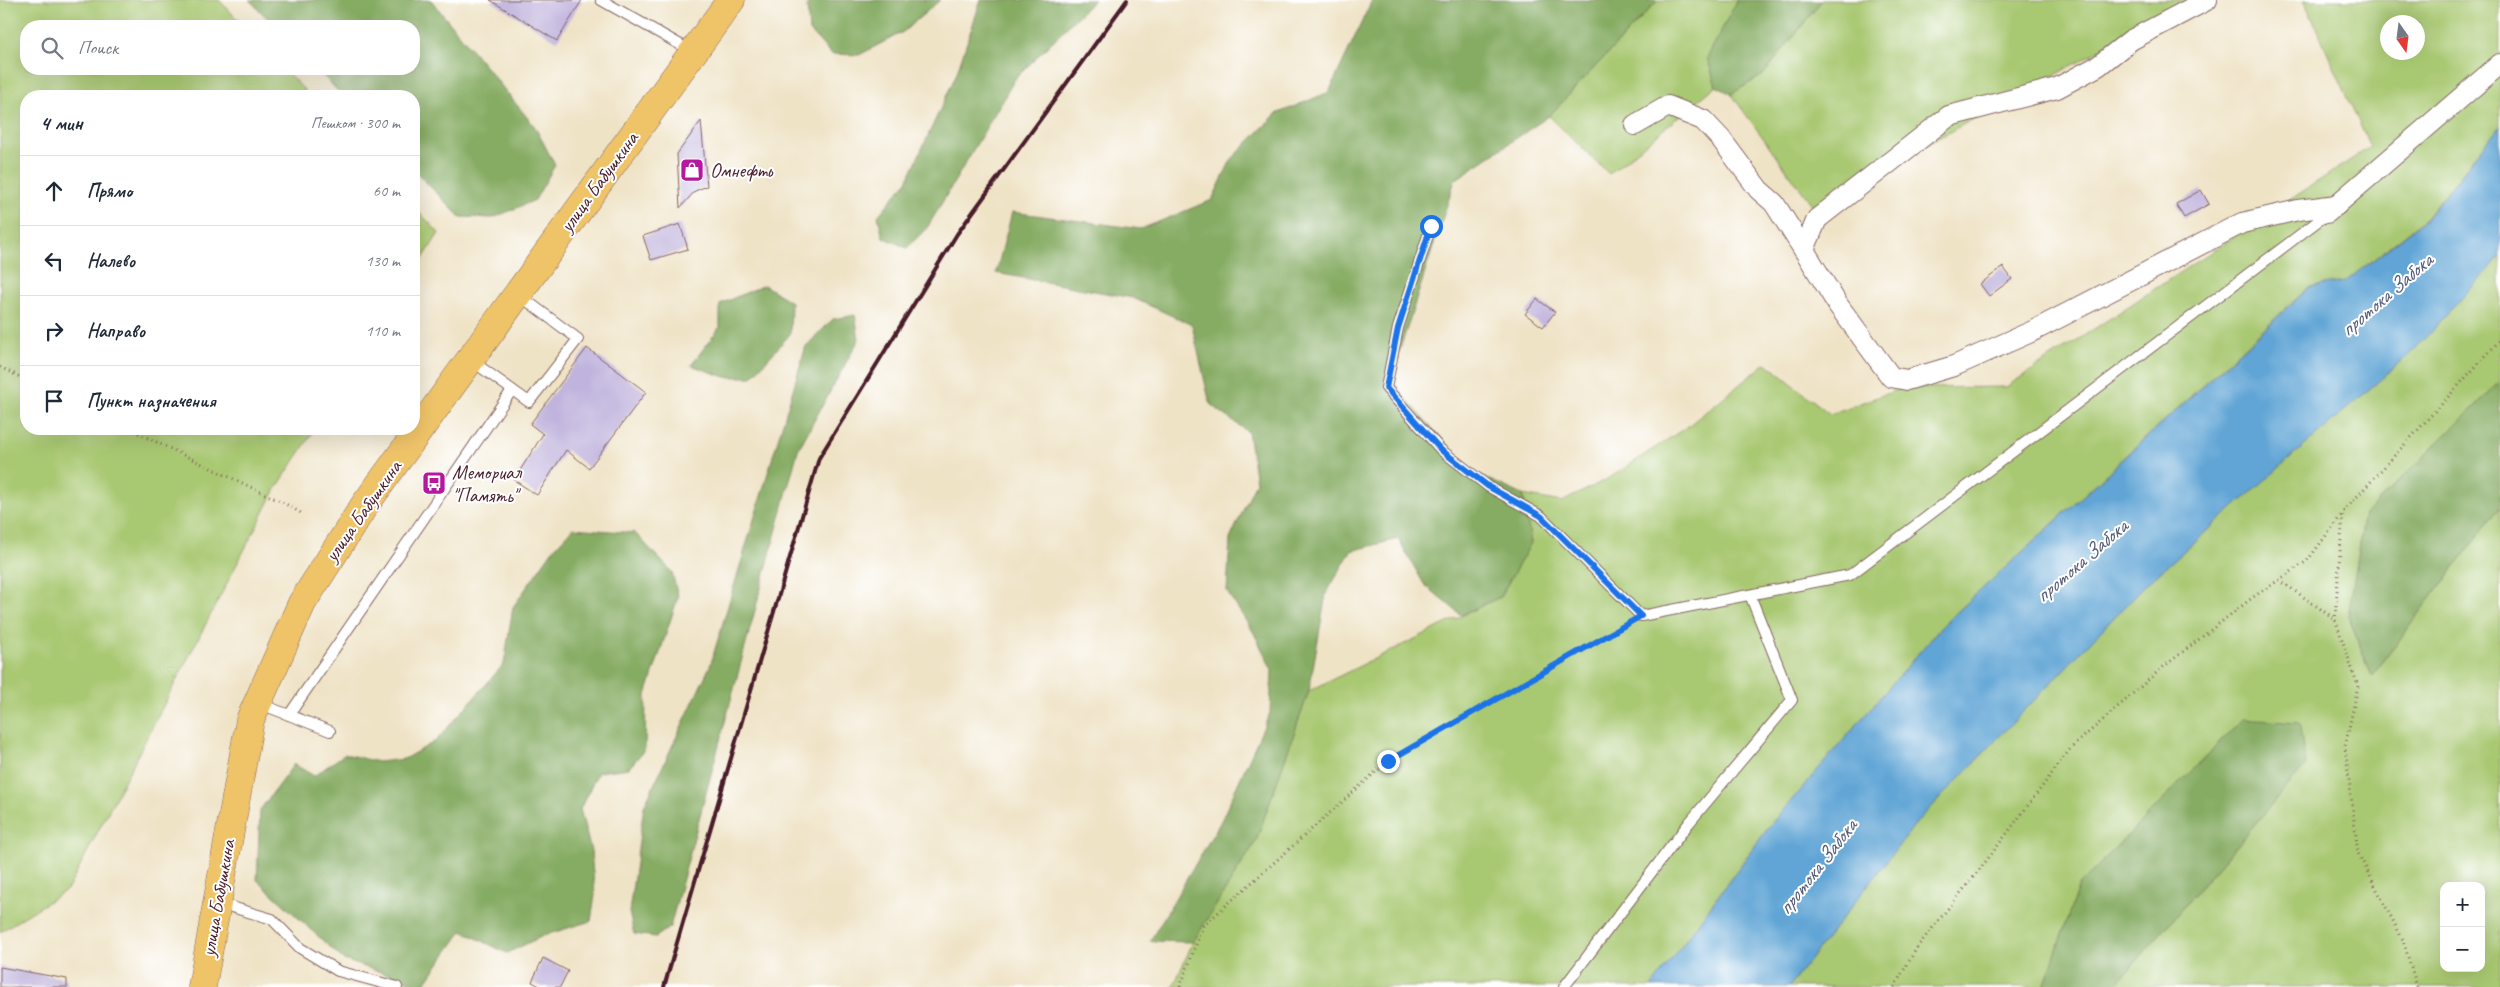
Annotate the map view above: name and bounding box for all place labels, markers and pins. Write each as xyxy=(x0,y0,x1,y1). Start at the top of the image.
shop icon: Омнефть xyxy=(679,157,705,183)
place label: Омнефть xyxy=(710,158,774,183)
place label: Мемориал "Память" xyxy=(452,460,522,508)
bus stop icon: Мемориал "Память" xyxy=(421,470,447,496)

